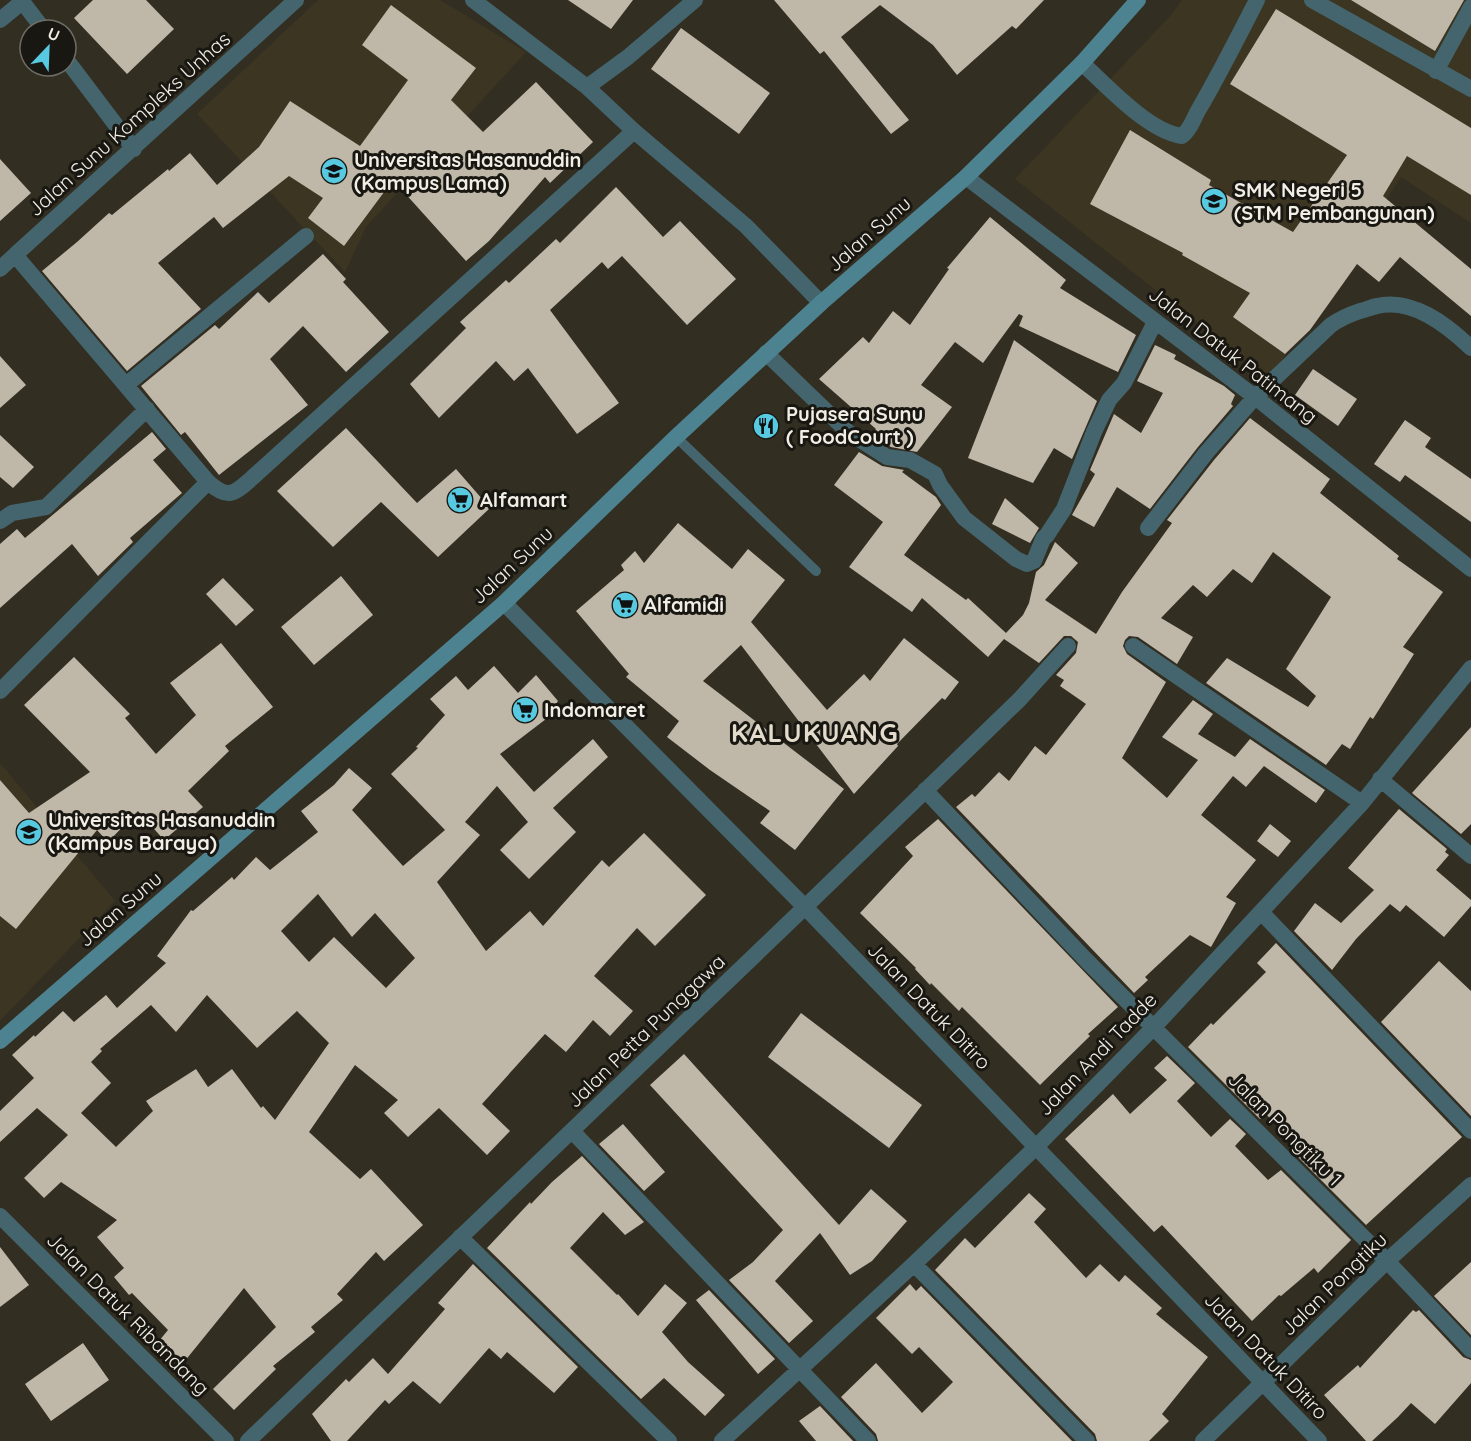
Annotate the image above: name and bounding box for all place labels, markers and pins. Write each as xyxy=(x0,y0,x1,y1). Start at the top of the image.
place label: Universitas Hasanuddin (Kampus Lama) xyxy=(354,147,581,195)
school or university icon: Universitas Hasanuddin (Kampus Lama) xyxy=(319,156,349,186)
place label: SMK Negeri 5 (STM Pembangunan) xyxy=(1234,177,1435,225)
school or university icon: SMK Negeri 5 (STM Pembangunan) xyxy=(1199,186,1229,216)
place label: Pujasera Sunu ( FoodCourt ) xyxy=(786,401,923,449)
restaurant icon: Pujasera Sunu ( FoodCourt ) xyxy=(751,411,781,441)
supermarket icon: Alfamart xyxy=(445,485,475,515)
place label: Alfamart xyxy=(480,487,567,512)
supermarket icon: Alfamidi xyxy=(610,590,640,620)
place label: Alfamidi xyxy=(644,592,724,617)
supermarket icon: Indomaret xyxy=(510,695,540,725)
place label: Indomaret xyxy=(544,697,646,722)
place label: Universitas Hasanuddin (Kampus Baraya) xyxy=(48,807,275,855)
school or university icon: Universitas Hasanuddin (Kampus Baraya) xyxy=(14,817,44,847)

